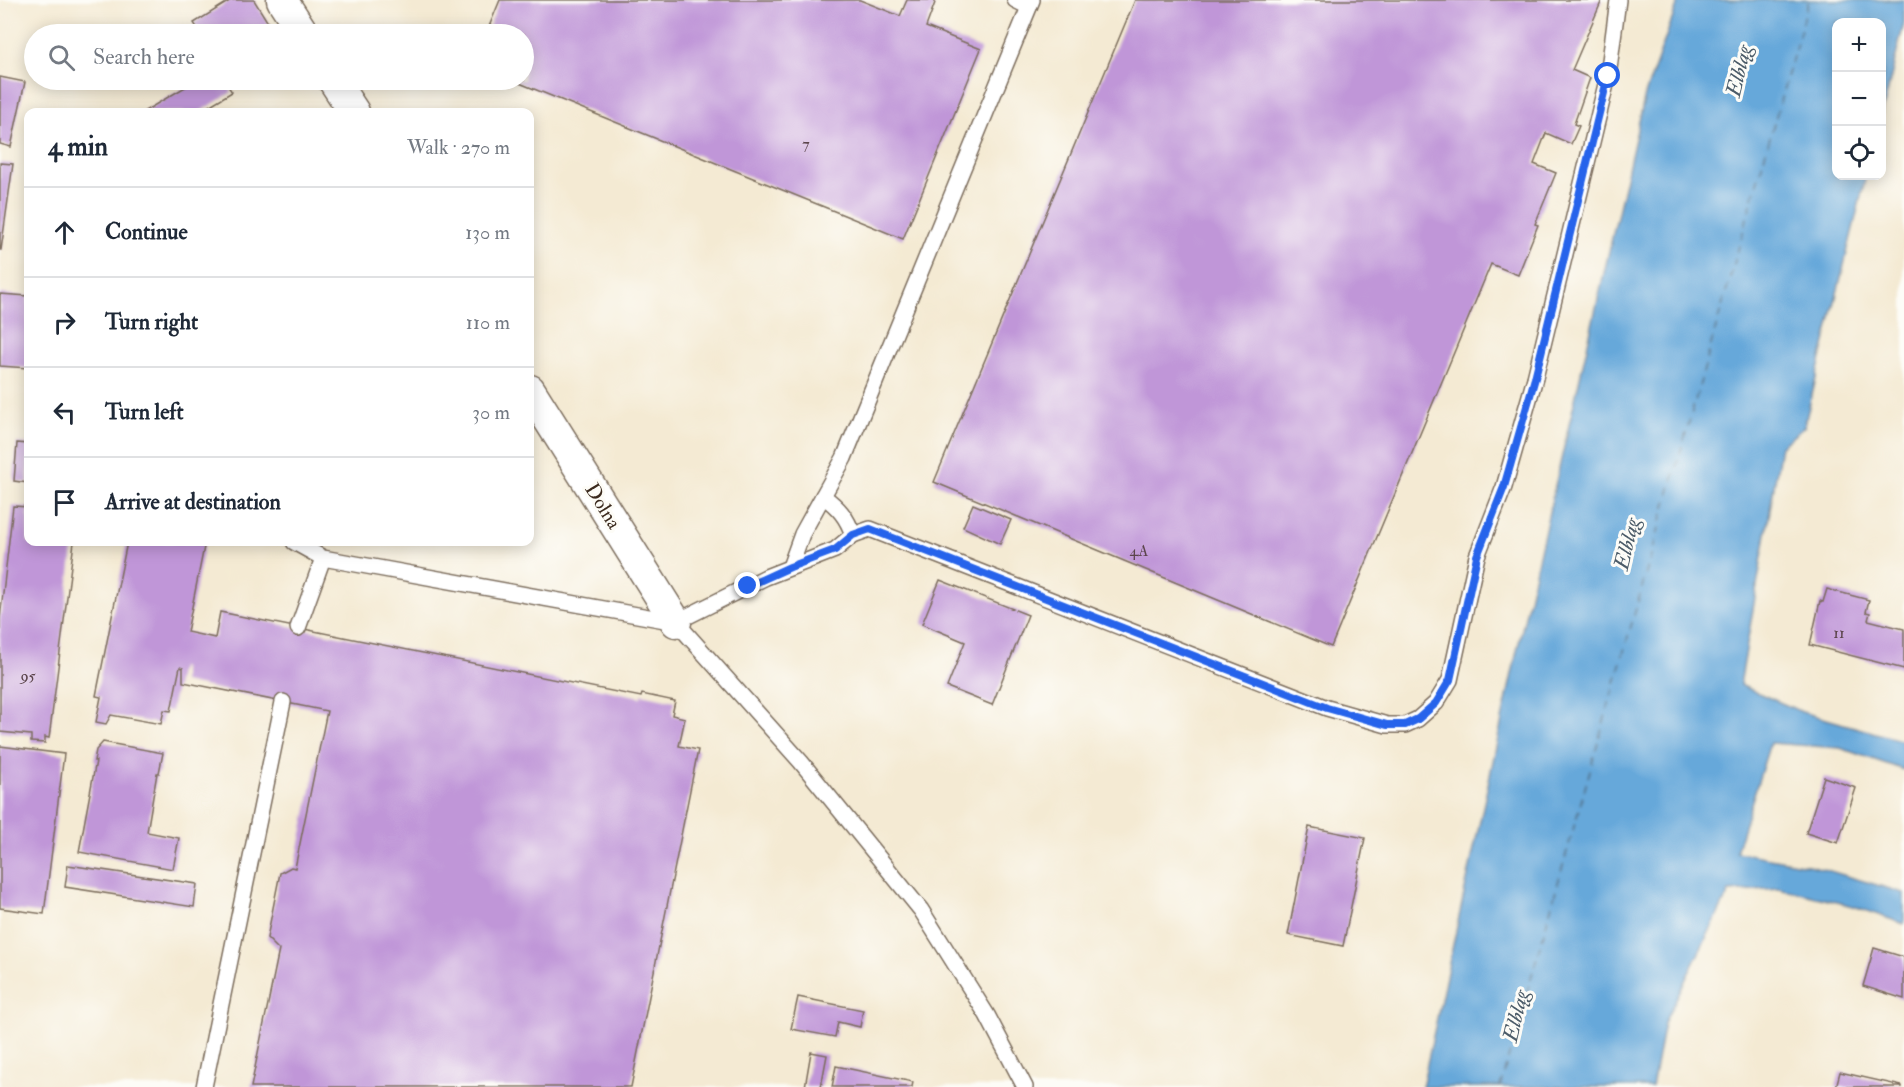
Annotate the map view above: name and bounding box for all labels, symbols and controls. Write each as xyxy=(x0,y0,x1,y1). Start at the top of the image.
map controls xyxy=(1832,18,1886,180)
button: + xyxy=(1832,18,1886,72)
search box xyxy=(24,24,534,90)
icon: search xyxy=(45,41,78,74)
water label: Elbląg xyxy=(1720,41,1758,101)
text: Search here xyxy=(93,43,195,71)
route start xyxy=(1594,62,1620,88)
button: − xyxy=(1832,72,1886,126)
button: locate xyxy=(1832,126,1886,180)
text: 4 min xyxy=(48,131,108,163)
house number: 7 xyxy=(802,134,810,154)
text: Walk · 270 m xyxy=(407,135,510,160)
icon: ahead xyxy=(48,216,81,249)
text: Continue xyxy=(105,218,188,246)
text: 130 m xyxy=(465,220,510,245)
icon: right xyxy=(48,306,81,339)
text: Turn right xyxy=(105,308,198,336)
text: 110 m xyxy=(466,310,510,335)
icon: left xyxy=(48,396,81,429)
text: Turn left xyxy=(105,398,184,426)
text: 30 m xyxy=(472,400,510,425)
street label: Dolna xyxy=(579,478,627,534)
icon: arrive xyxy=(48,486,81,519)
text: Arrive at destination xyxy=(105,488,281,516)
water label: Elbląg xyxy=(1608,514,1646,574)
house number: 4A xyxy=(1130,541,1148,561)
route end xyxy=(734,572,760,598)
house number: 11 xyxy=(1833,623,1845,643)
house number: 95 xyxy=(19,666,36,686)
water label: Elbląg xyxy=(1497,986,1535,1046)

